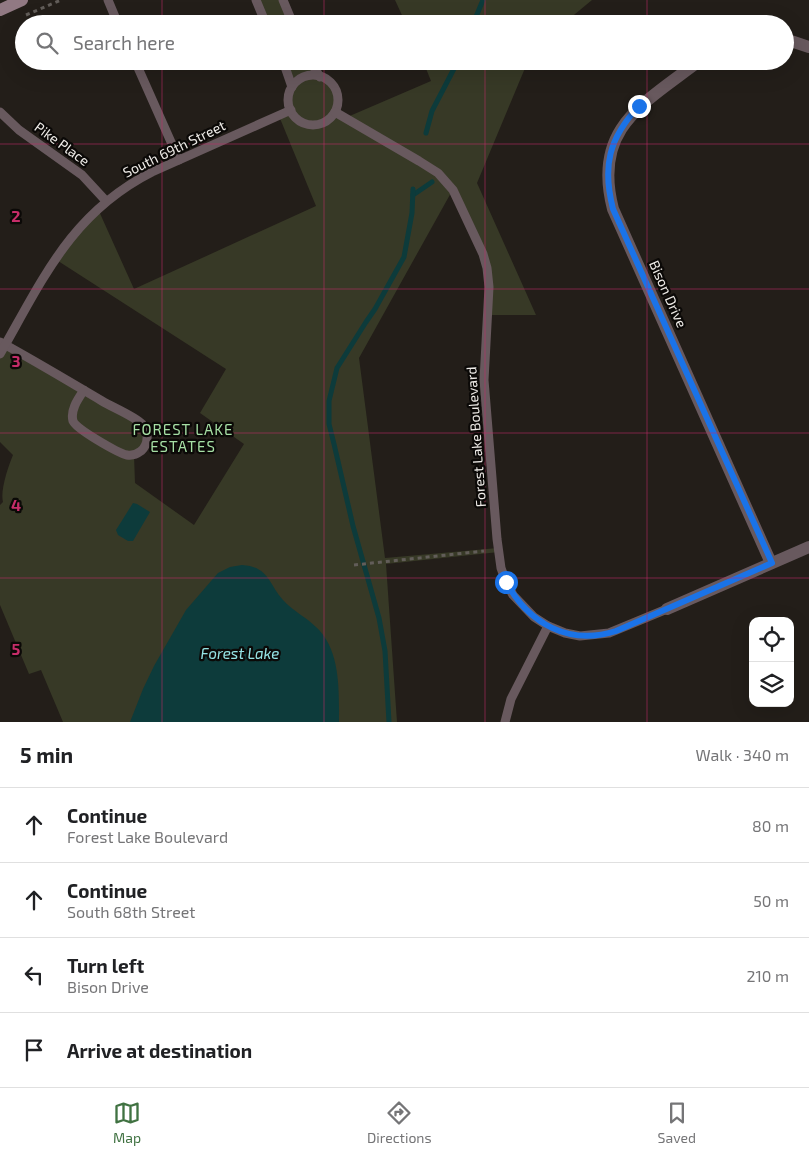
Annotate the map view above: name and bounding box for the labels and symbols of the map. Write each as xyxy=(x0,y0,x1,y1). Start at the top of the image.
route end xyxy=(628,95,651,118)
street label: South 69th Street xyxy=(120,116,228,181)
street label: Pike Place xyxy=(32,118,93,169)
text: 2 xyxy=(11,206,21,225)
street label: Bison Drive xyxy=(646,258,691,330)
text: 3 xyxy=(11,351,21,370)
street label: Forest Lake Boulevard xyxy=(462,366,489,508)
district label: FOREST LAKE ESTATES xyxy=(132,420,234,455)
text: 4 xyxy=(11,495,21,514)
route start xyxy=(495,571,518,594)
text: 5 xyxy=(12,639,21,658)
water label: Forest Lake xyxy=(201,644,279,662)

